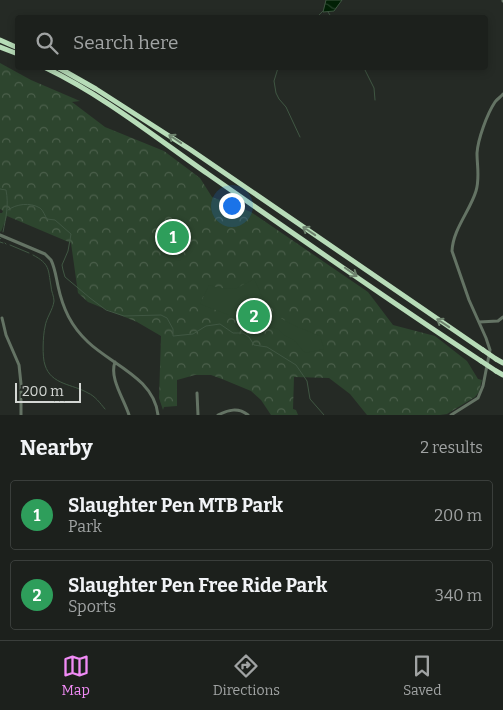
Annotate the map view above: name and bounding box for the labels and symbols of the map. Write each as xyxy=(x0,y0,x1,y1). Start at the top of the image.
one-way arrow xyxy=(168,134,182,144)
your location xyxy=(219,193,245,219)
pin: 1 xyxy=(157,218,189,256)
one-way arrow xyxy=(302,226,316,236)
one-way arrow xyxy=(344,267,358,277)
pin: 2 xyxy=(238,297,270,335)
one-way arrow xyxy=(436,318,450,328)
scale bar xyxy=(15,380,81,403)

